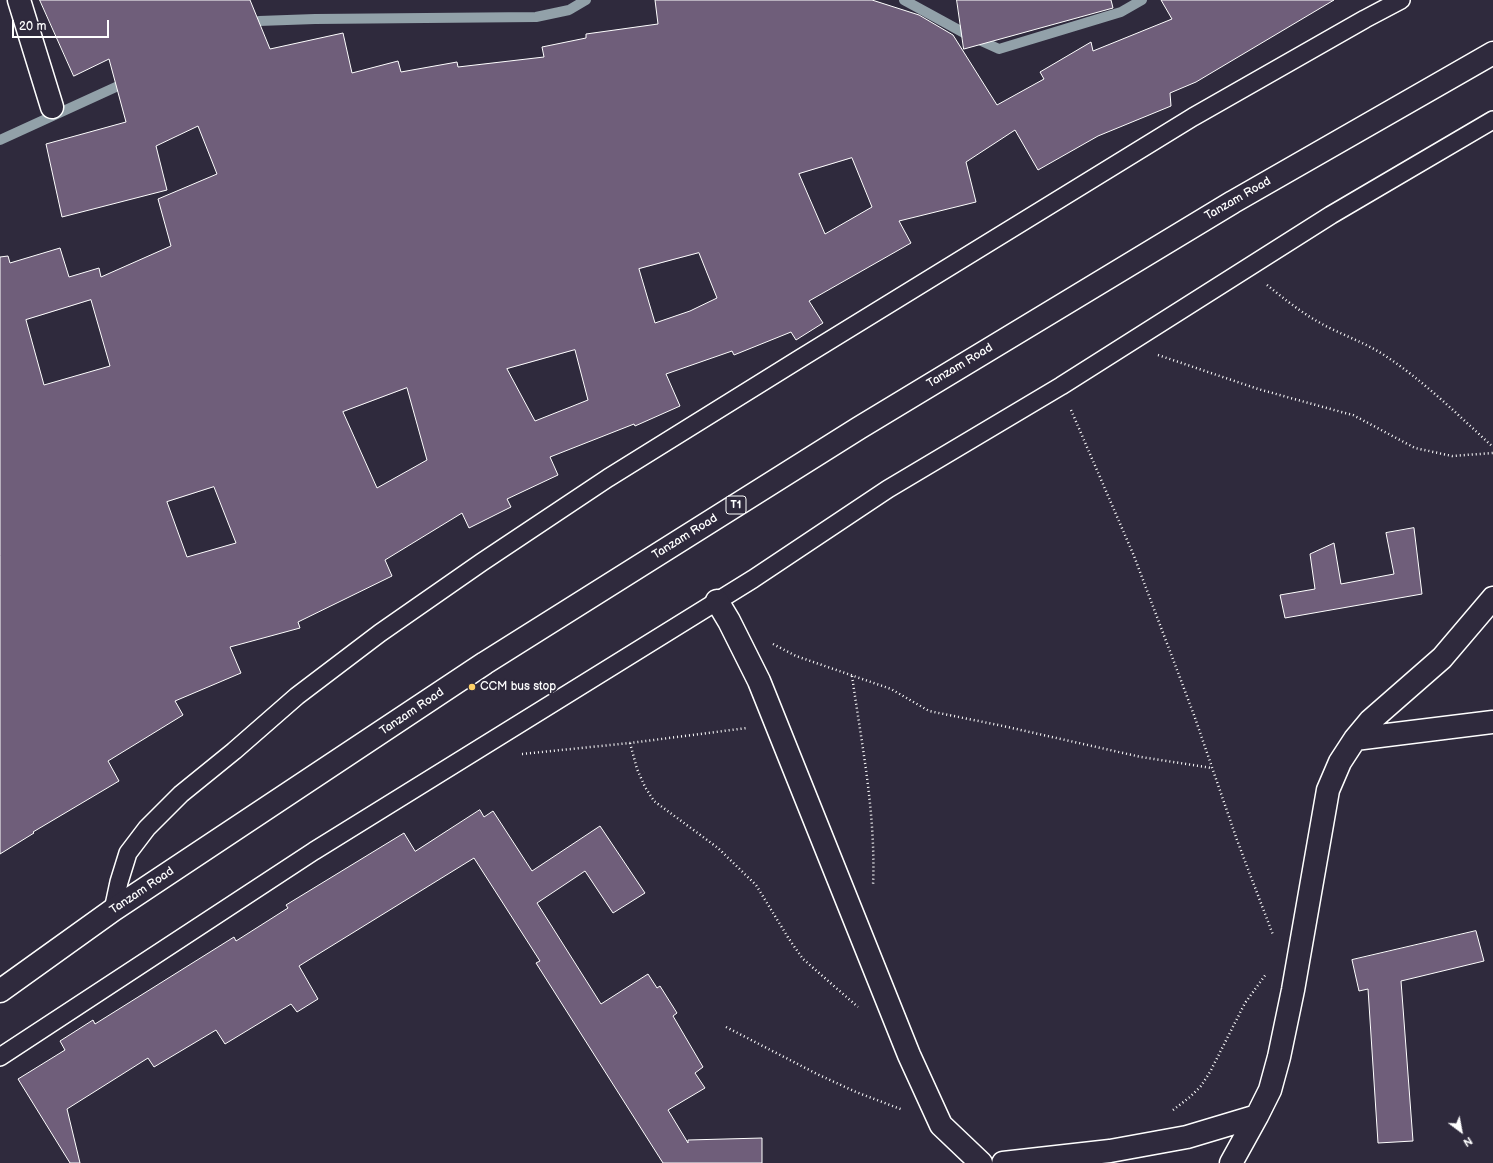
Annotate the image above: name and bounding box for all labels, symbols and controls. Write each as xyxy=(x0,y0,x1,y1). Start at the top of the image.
scale bar xyxy=(14,12,111,38)
text: 20 m xyxy=(19,19,46,34)
street label: Tanzam Road xyxy=(1202,174,1274,224)
street label: Tanzam Road xyxy=(925,341,995,391)
road number: T1 xyxy=(726,496,746,514)
street label: Tanzam Road xyxy=(650,511,720,563)
place label: CCM bus stop xyxy=(480,680,556,694)
marker: CCM bus stop xyxy=(467,682,477,692)
street label: Tanzam Road xyxy=(377,685,447,739)
street label: Tanzam Road xyxy=(107,864,177,918)
north arrow xyxy=(1441,1111,1481,1151)
text: N xyxy=(1461,1134,1475,1149)

